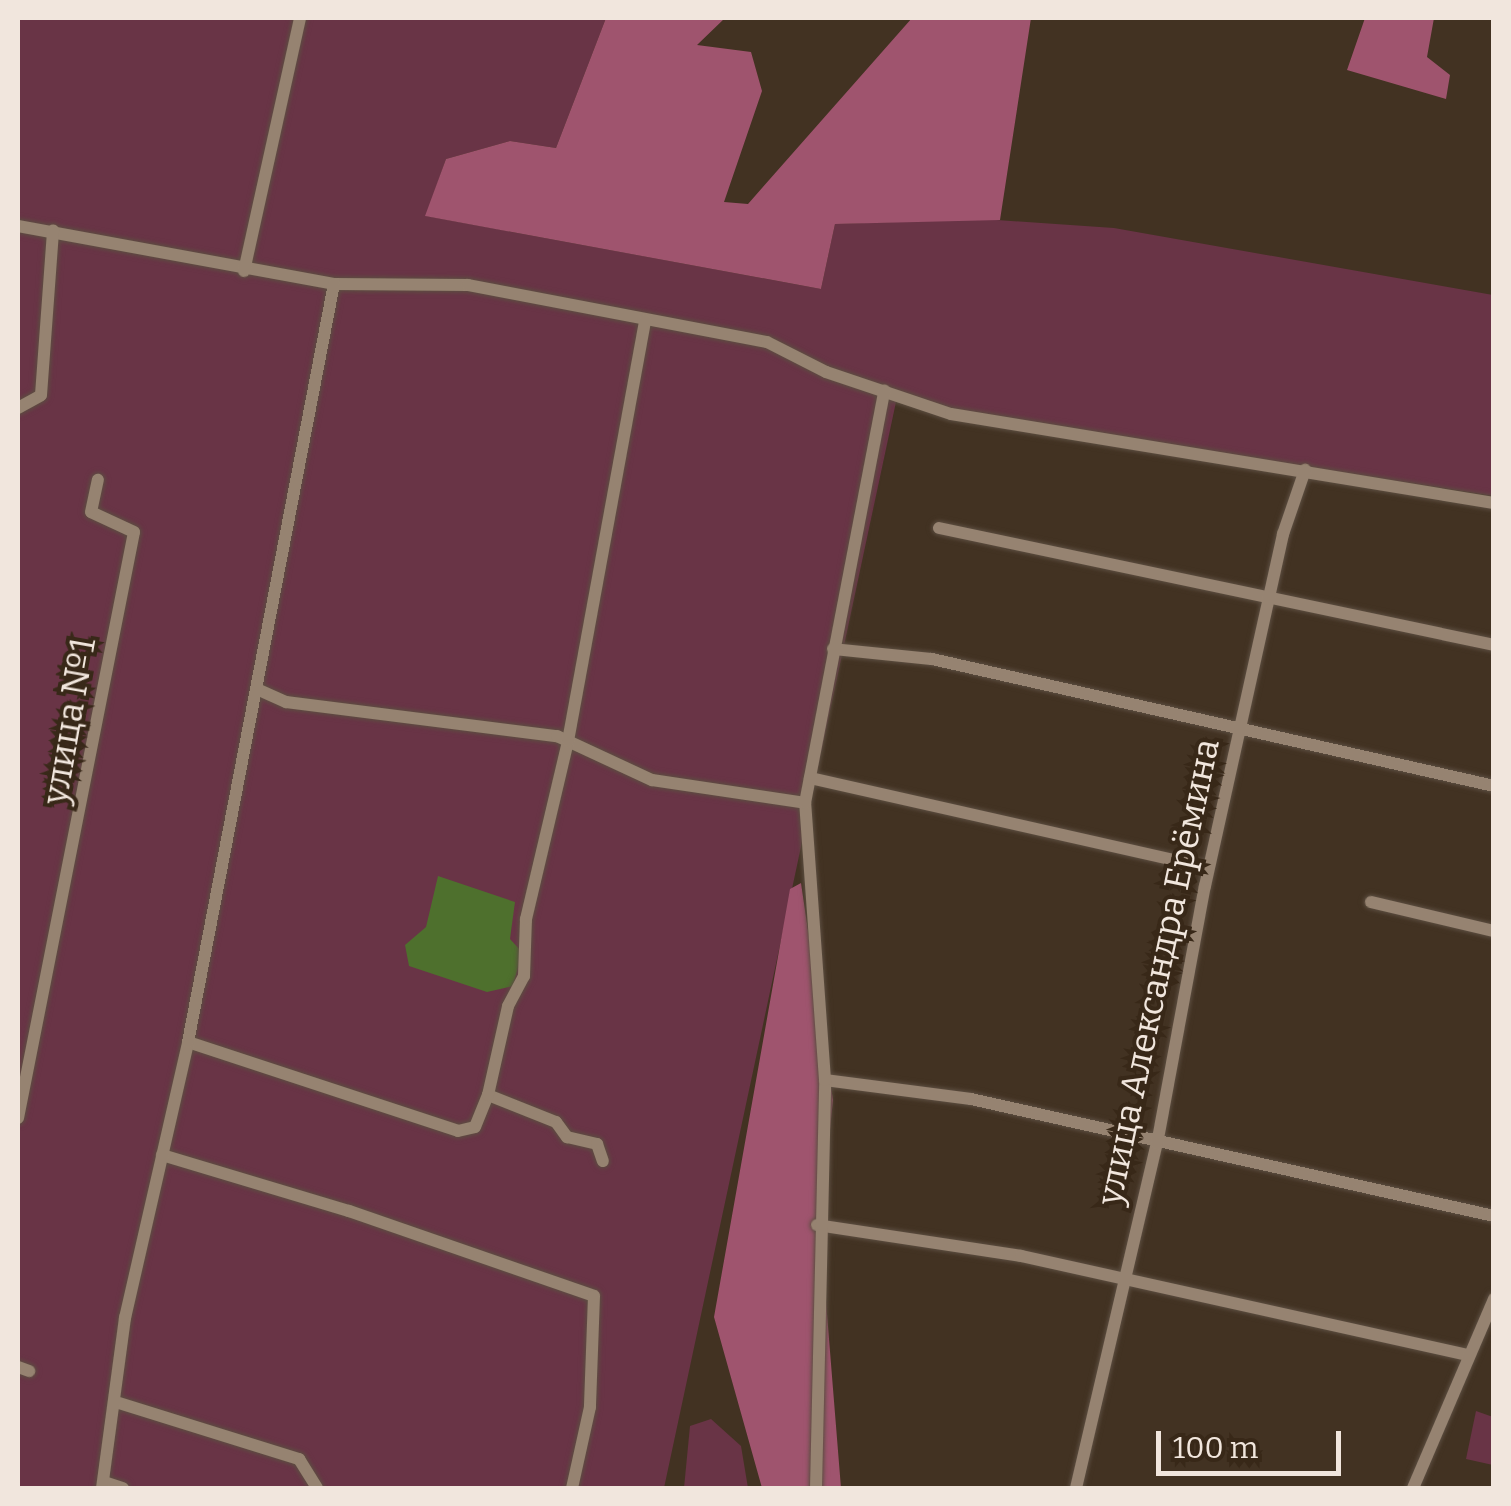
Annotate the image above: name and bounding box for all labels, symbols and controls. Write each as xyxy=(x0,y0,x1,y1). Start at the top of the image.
street label: улица №1 xyxy=(34,634,104,808)
street label: улица Александра Ерёмина xyxy=(1088,735,1228,1209)
scale bar xyxy=(1161,1411,1346,1473)
text: 100 m xyxy=(1173,1430,1258,1466)

